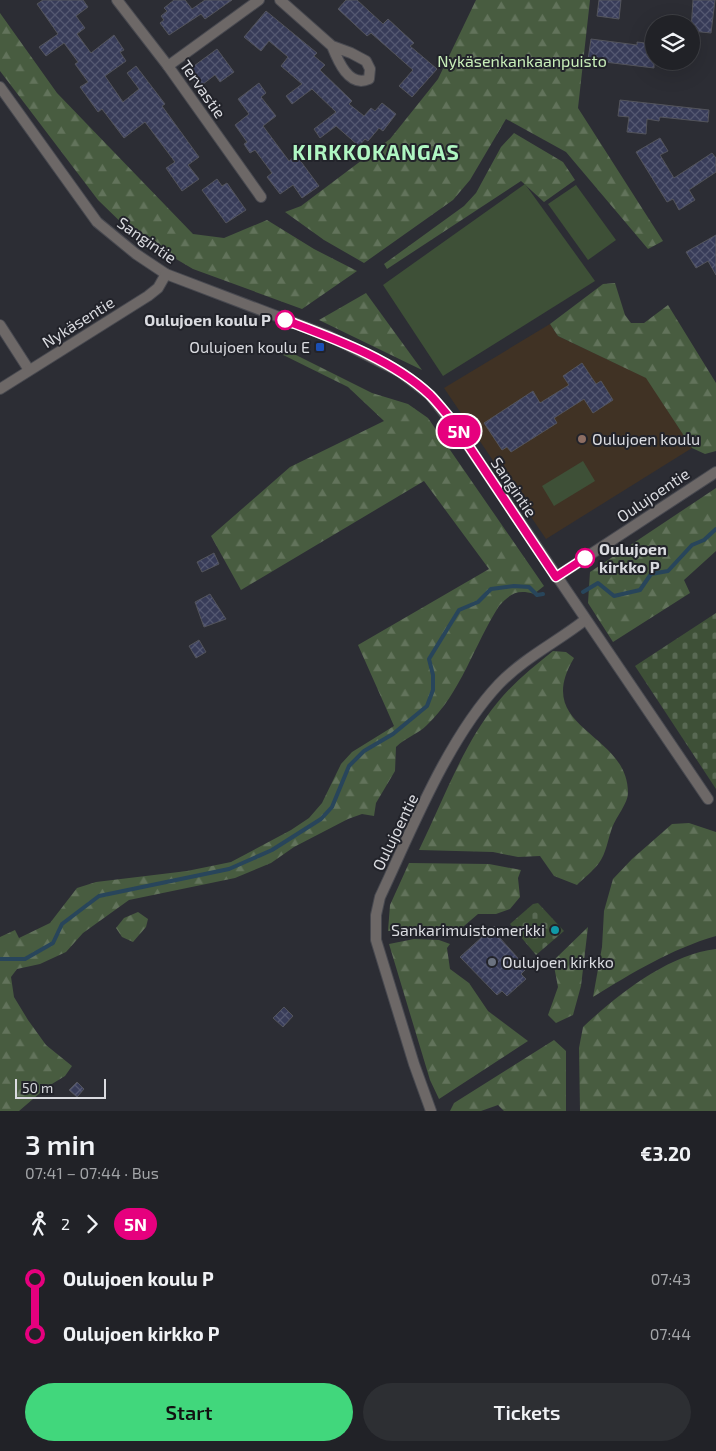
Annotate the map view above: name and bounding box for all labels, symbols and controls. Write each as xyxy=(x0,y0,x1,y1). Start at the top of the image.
map controls xyxy=(645,15,700,70)
button: layers xyxy=(645,15,700,70)
park label: Nykäsenkankaanpuisto xyxy=(437,51,607,70)
street label: Tervastie xyxy=(177,56,230,121)
district label: KIRKKOKANGAS xyxy=(292,139,460,164)
street label: Sangintie xyxy=(114,212,181,267)
street label: Nykäsentie xyxy=(38,292,117,351)
place label: Oulujoen koulu P xyxy=(144,310,271,329)
marker: Oulujoen koulu P xyxy=(275,310,295,330)
place label: Oulujoen koulu E xyxy=(189,337,310,357)
marker: Oulujoen koulu E xyxy=(314,341,326,353)
line badge: 5N xyxy=(436,415,482,447)
text: 5N xyxy=(448,420,470,442)
place label: Oulujoen koulu xyxy=(592,429,700,449)
marker: Oulujoen koulu xyxy=(576,433,588,445)
street label: Sangintie xyxy=(488,453,541,520)
street label: Oulujoentie xyxy=(613,463,693,527)
place label: Oulujoen kirkko P xyxy=(599,539,667,576)
marker: Oulujoen kirkko P xyxy=(575,548,595,568)
street label: Oulujoentie xyxy=(368,790,422,874)
place label: Sankarimuistomerkki xyxy=(391,920,545,939)
marker: Sankarimuistomerkki xyxy=(549,924,561,936)
place label: Oulujoen kirkko xyxy=(502,952,614,972)
marker: Oulujoen kirkko xyxy=(486,956,498,968)
scale bar xyxy=(15,1076,106,1099)
text: 50 m xyxy=(22,1079,53,1096)
text: 3 min xyxy=(25,1127,95,1161)
text: €3.20 xyxy=(640,1142,691,1165)
text: 07:41 – 07:44 · Bus xyxy=(25,1163,159,1182)
icon: walk xyxy=(25,1210,53,1238)
icon: forward xyxy=(78,1210,106,1238)
text: 5N xyxy=(124,1213,147,1235)
text: 2 xyxy=(61,1214,70,1233)
text: Oulujoen koulu P xyxy=(63,1267,214,1290)
text: 07:43 xyxy=(651,1269,691,1288)
text: Oulujoen kirkko P xyxy=(63,1322,219,1345)
text: 07:44 xyxy=(650,1324,691,1343)
button: Start xyxy=(25,1383,353,1441)
button: Tickets xyxy=(363,1383,691,1441)

